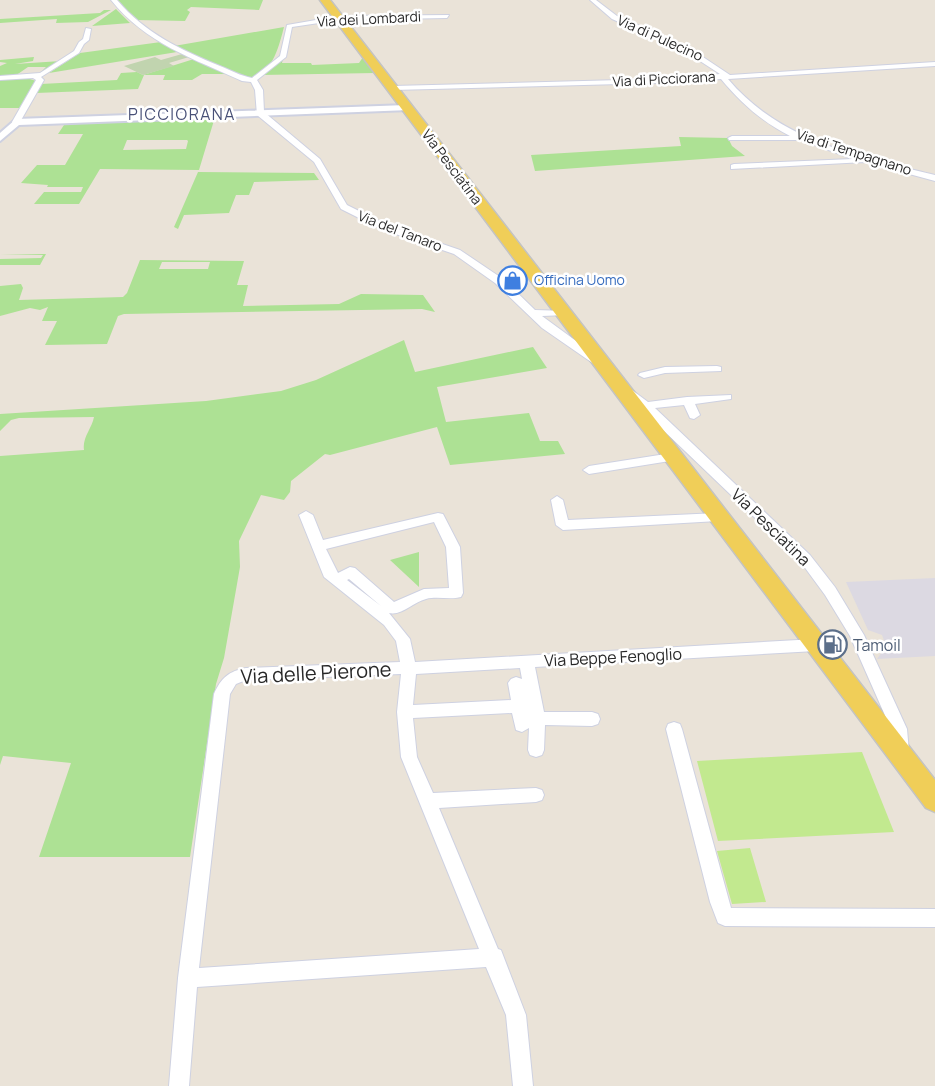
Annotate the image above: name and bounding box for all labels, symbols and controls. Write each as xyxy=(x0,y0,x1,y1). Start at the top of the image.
street label: Via dei Lombardi xyxy=(316,6,422,31)
street label: Via di Pulecino xyxy=(614,10,706,65)
street label: Via di Picciorana xyxy=(612,66,716,91)
district label: PICCIORANA xyxy=(128,103,236,125)
street label: Via di Tempagnano xyxy=(794,124,914,179)
street label: Via Pesciatina xyxy=(418,125,487,208)
street label: Via del Tanaro xyxy=(355,206,445,255)
shop icon: Officina Uomo xyxy=(497,264,529,296)
place label: Officina Uomo xyxy=(534,270,625,289)
street label: Via Pesciatina xyxy=(727,484,815,570)
fuel station icon: Tamoil xyxy=(816,629,848,661)
place label: Tamoil xyxy=(853,634,901,656)
street label: Via Beppe Fenoglio xyxy=(544,642,682,672)
street label: Via delle Pierone xyxy=(240,655,392,690)

